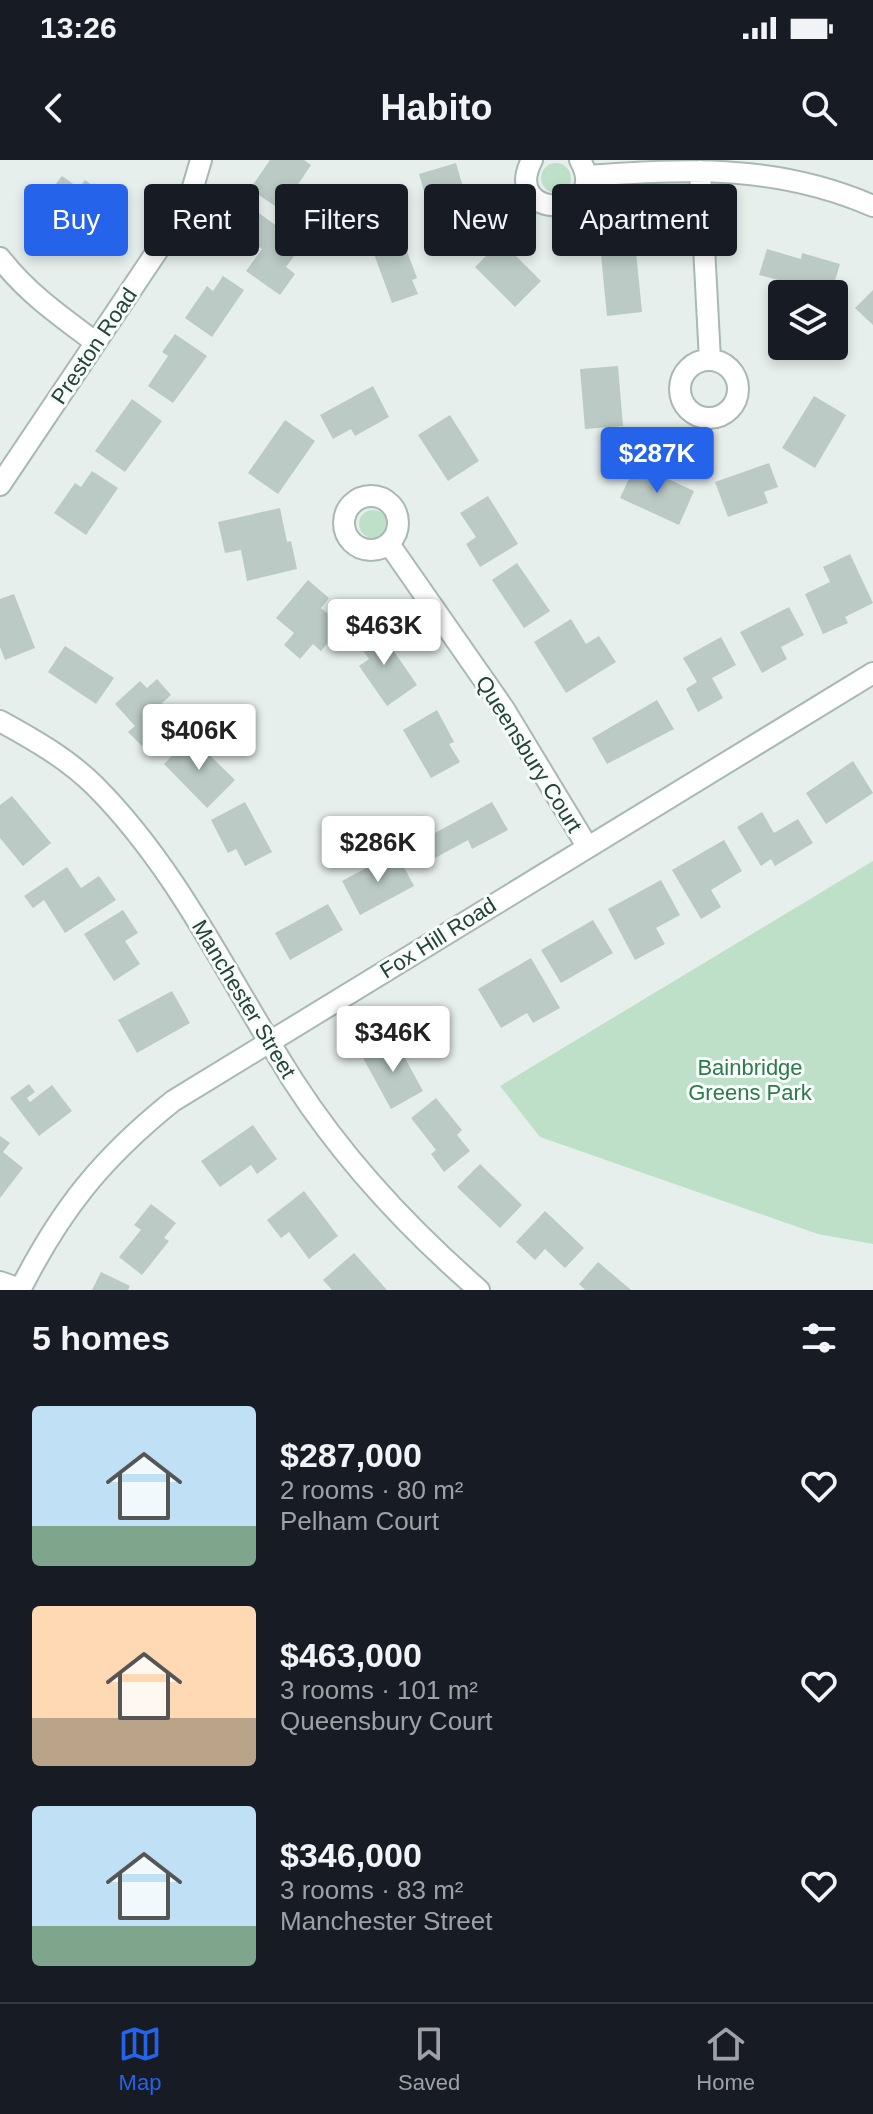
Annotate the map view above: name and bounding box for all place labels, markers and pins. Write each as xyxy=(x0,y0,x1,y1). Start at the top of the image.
pin: $287K xyxy=(601,427,713,495)
pin: $463K xyxy=(328,599,440,667)
pin: $406K xyxy=(143,704,255,772)
pin: $286K xyxy=(322,816,434,884)
pin: $346K xyxy=(337,1006,449,1074)

